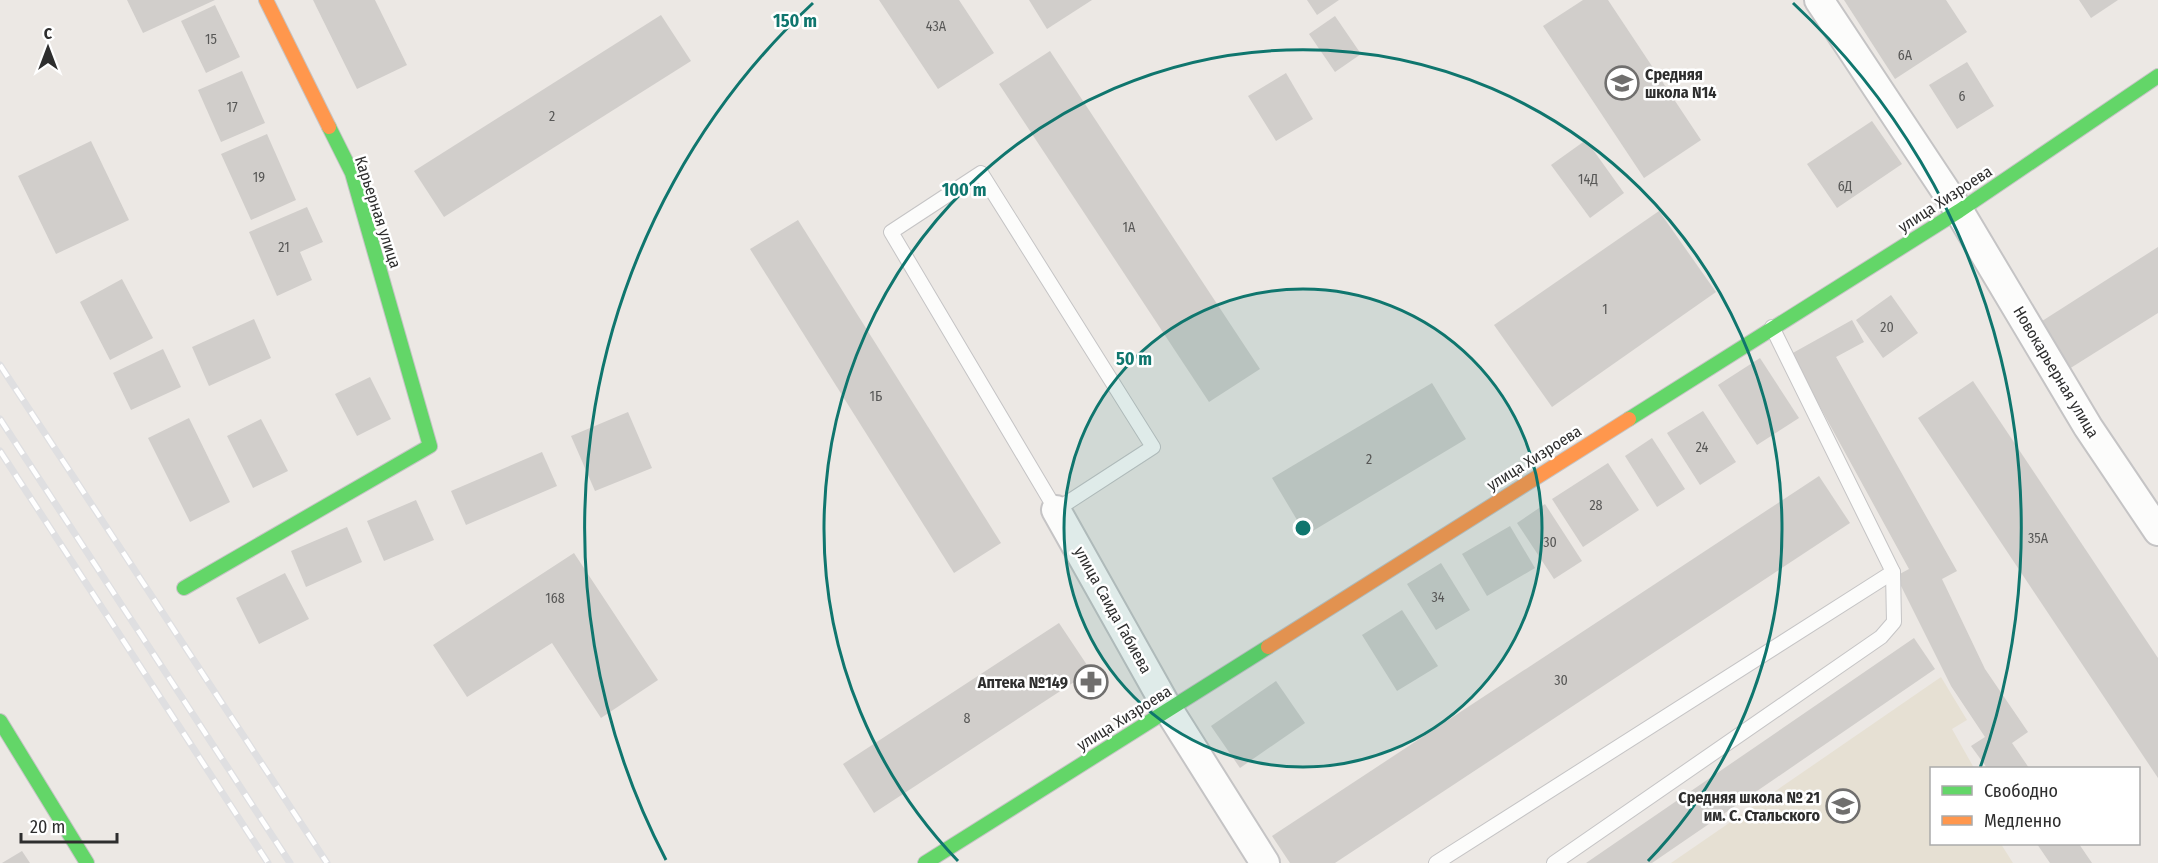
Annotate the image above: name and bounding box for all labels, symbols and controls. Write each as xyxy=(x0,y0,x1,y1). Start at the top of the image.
text: 150 m xyxy=(773,10,817,32)
north arrow xyxy=(18,18,78,78)
house number: 43А xyxy=(926,18,947,35)
text: С xyxy=(44,24,53,43)
house number: 15 xyxy=(205,31,217,48)
house number: 6А xyxy=(1898,47,1913,64)
school or university icon: Средняя школа N14 xyxy=(1604,65,1640,101)
place label: Средняя школа N14 xyxy=(1645,65,1717,102)
house number: 6 xyxy=(1959,88,1966,105)
house number: 17 xyxy=(226,99,238,116)
house number: 2 xyxy=(549,108,555,125)
street label: Карьерная улица xyxy=(351,154,405,271)
street label: улица Хизроева xyxy=(1895,162,1996,236)
house number: 19 xyxy=(253,169,265,186)
house number: 14Д xyxy=(1578,171,1598,188)
house number: 6Д xyxy=(1838,178,1853,195)
text: 100 m xyxy=(942,179,986,201)
house number: 1А xyxy=(1123,219,1136,236)
house number: 21 xyxy=(278,239,290,256)
house number: 1 xyxy=(1602,301,1608,318)
street label: Новокарьерная улица xyxy=(2009,303,2103,441)
house number: 20 xyxy=(1880,319,1894,336)
text: 50 m xyxy=(1116,348,1152,370)
house number: 1Б xyxy=(870,388,882,405)
street label: улица Хизроева xyxy=(1483,421,1585,495)
house number: 24 xyxy=(1696,439,1709,456)
house number: 2 xyxy=(1366,451,1372,468)
house number: 28 xyxy=(1589,497,1603,514)
centre of rings xyxy=(1293,518,1313,538)
house number: 35А xyxy=(2028,530,2049,547)
house number: 30 xyxy=(1543,534,1557,551)
street label: улица Саида Габиева xyxy=(1070,543,1156,677)
house number: 34 xyxy=(1431,589,1445,606)
house number: 168 xyxy=(545,590,565,607)
pharmacy icon: Аптека №149 xyxy=(1073,664,1109,700)
house number: 30 xyxy=(1554,672,1568,689)
place label: Аптека №149 xyxy=(977,673,1068,692)
street label: улица Хизроева xyxy=(1073,681,1175,755)
house number: 8 xyxy=(964,710,971,727)
legend xyxy=(1930,767,2140,845)
text: Свободно xyxy=(1984,780,2058,802)
place label: Средняя школа № 21 им. С. Стальского xyxy=(1678,788,1820,825)
school or university icon: Средняя школа № 21 им. С. Стальского xyxy=(1825,788,1861,824)
scale bar xyxy=(21,806,117,844)
text: Медленно xyxy=(1984,810,2062,832)
text: 20 m xyxy=(30,816,65,838)

